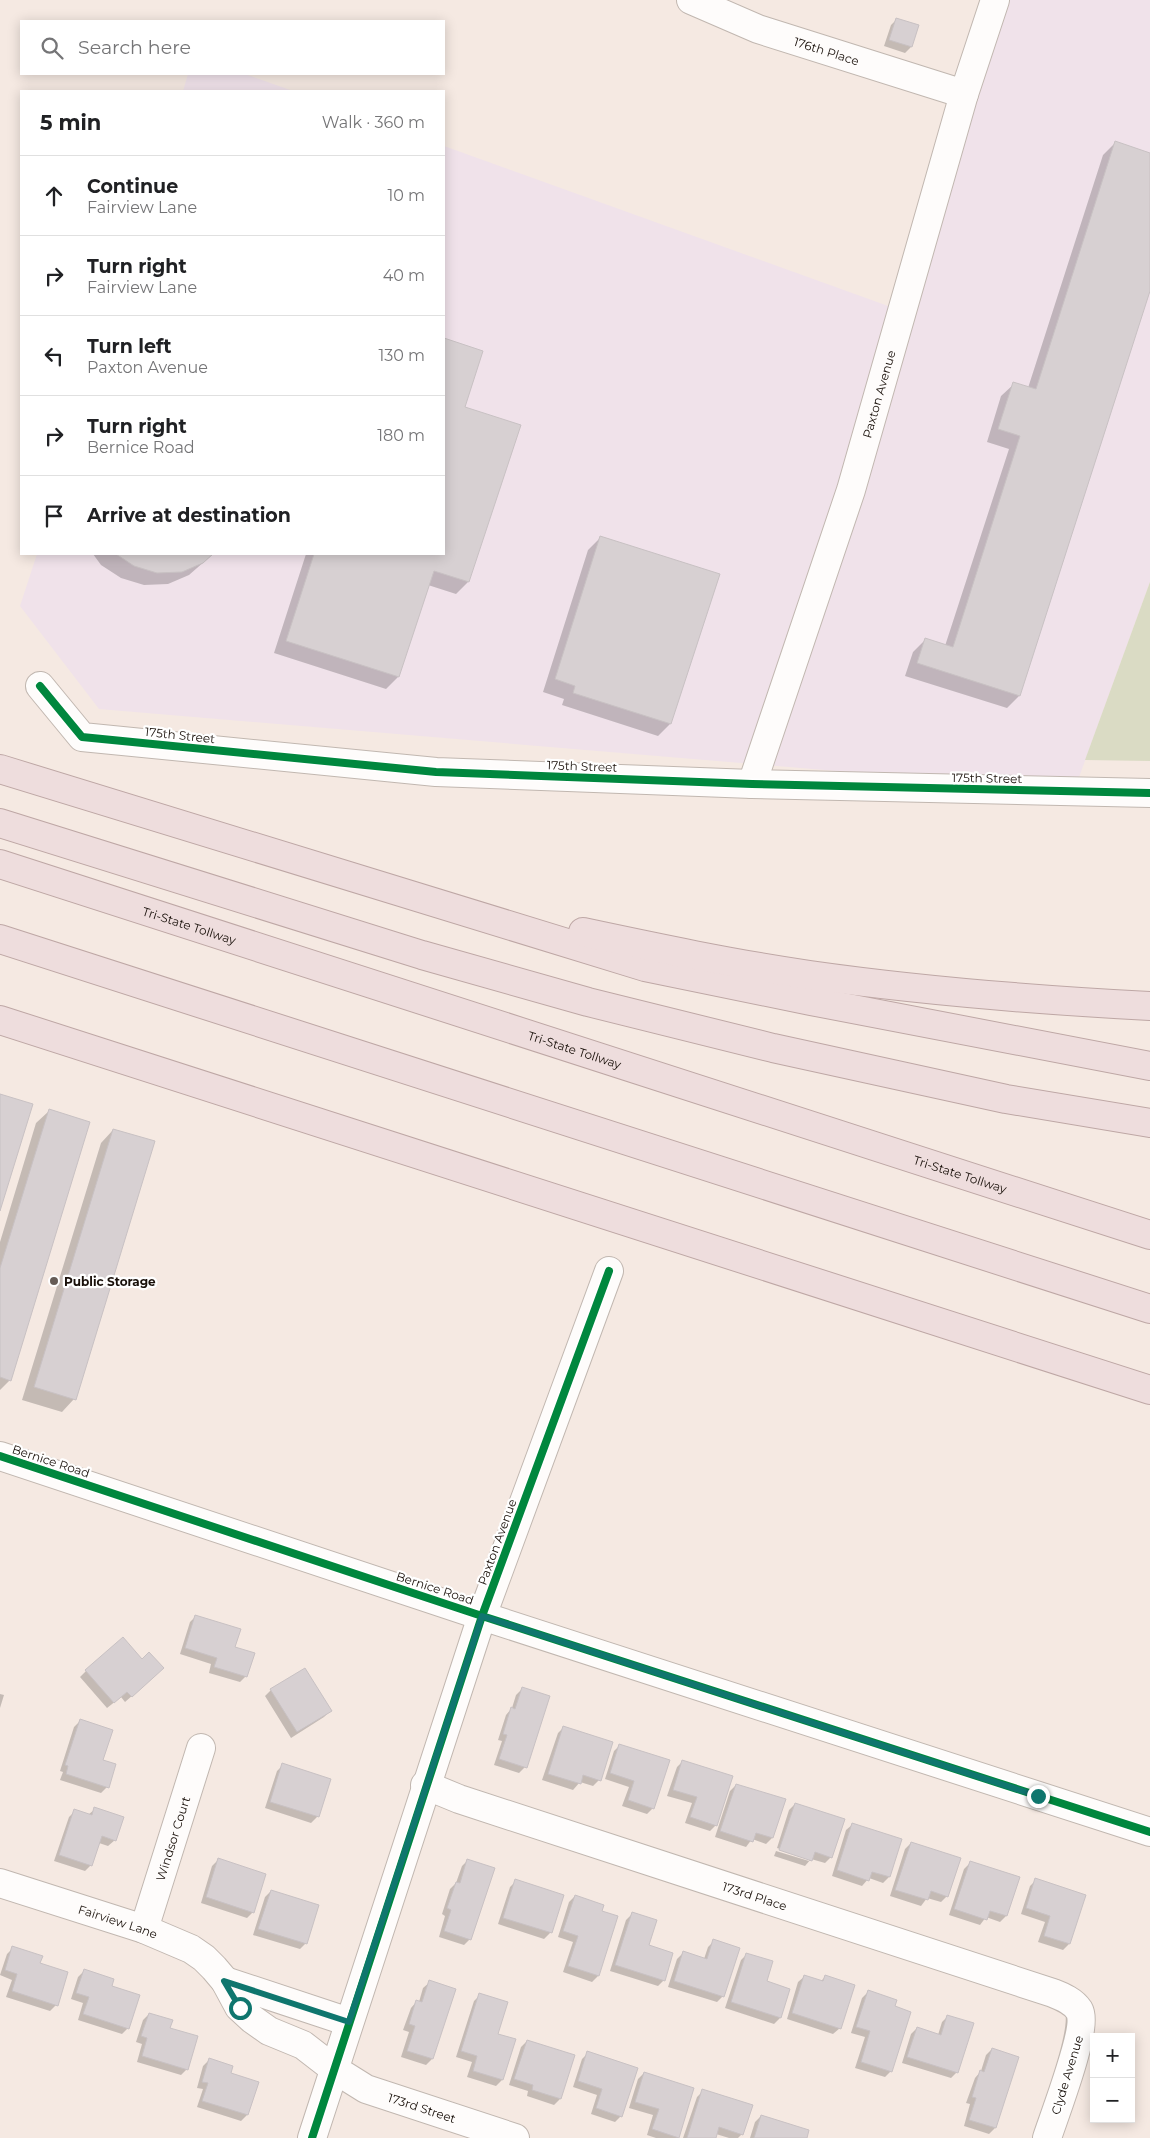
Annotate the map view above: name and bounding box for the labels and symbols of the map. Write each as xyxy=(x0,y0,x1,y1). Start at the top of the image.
street label: 176th Place xyxy=(792,33,861,68)
street label: Paxton Avenue xyxy=(859,348,898,440)
street label: 175th Street xyxy=(144,724,216,746)
street label: 175th Street xyxy=(547,757,618,775)
street label: 175th Street xyxy=(952,770,1022,786)
street label: Tri-State Tollway xyxy=(141,903,238,947)
street label: Tri-State Tollway xyxy=(526,1027,624,1072)
street label: Tri-State Tollway xyxy=(912,1152,1009,1196)
place label: Public Storage xyxy=(64,1274,156,1289)
marker: Public Storage xyxy=(48,1275,60,1287)
street label: Bernice Road xyxy=(10,1441,92,1481)
street label: Paxton Avenue xyxy=(474,1497,520,1587)
street label: Bernice Road xyxy=(394,1568,476,1608)
route end xyxy=(1027,1785,1050,1808)
street label: Windsor Court xyxy=(152,1794,193,1882)
street label: 173rd Place xyxy=(721,1878,789,1913)
street label: Fairview Lane xyxy=(76,1901,160,1941)
route start xyxy=(229,1997,252,2020)
street label: Clyde Avenue xyxy=(1048,2034,1086,2116)
street label: 173rd Street xyxy=(386,2089,458,2126)

